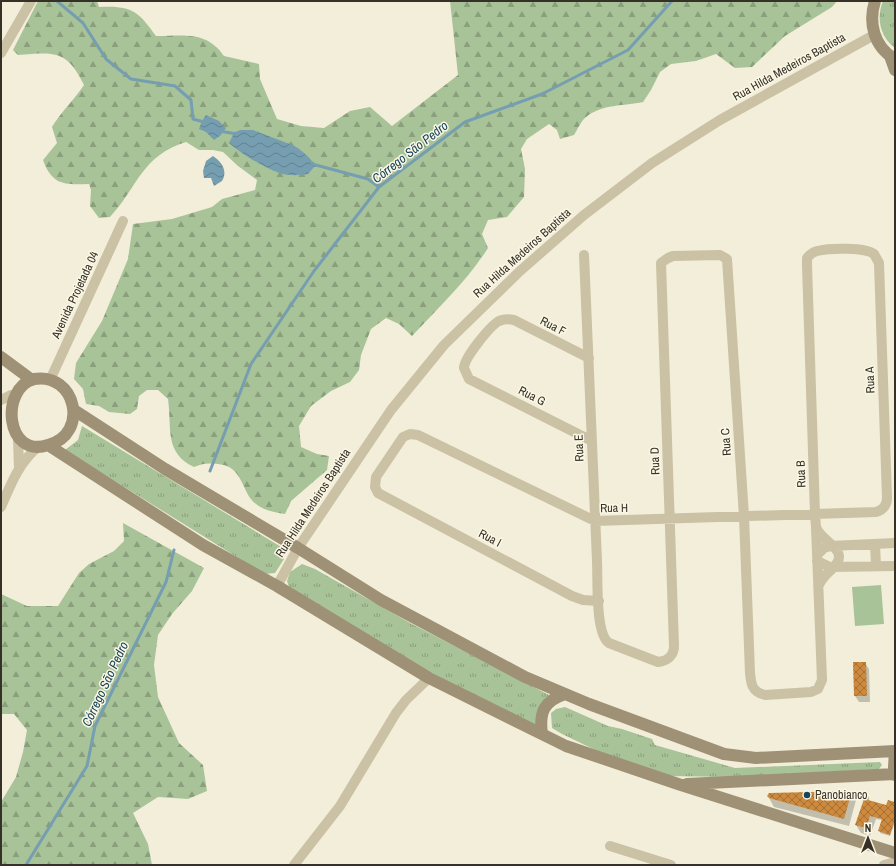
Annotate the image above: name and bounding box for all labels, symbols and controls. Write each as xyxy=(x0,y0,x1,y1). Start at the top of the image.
street label: Rua Hilda Medeiros Baptista xyxy=(730,29,849,105)
water label: Córrego São Pedro xyxy=(369,117,451,187)
street label: Rua Hilda Medeiros Baptista xyxy=(470,204,575,301)
street label: Avenida Projetada 04 xyxy=(47,248,102,342)
street label: Rua F xyxy=(537,313,569,339)
street label: Rua A xyxy=(862,366,878,394)
street label: Rua G xyxy=(516,382,548,410)
street label: Rua C xyxy=(717,428,735,456)
street label: Rua E xyxy=(571,434,587,462)
street label: Rua Hilda Medeiros Baptista xyxy=(272,445,354,560)
street label: Rua D xyxy=(647,447,663,475)
street label: Rua B xyxy=(793,460,809,488)
street label: Rua H xyxy=(600,500,628,516)
street label: Rua I xyxy=(476,525,504,551)
water label: Córrego São Pedro xyxy=(78,639,132,729)
place label: Panobianco xyxy=(815,787,868,803)
marker: Panobianco xyxy=(802,790,812,800)
north arrow xyxy=(848,818,888,858)
text: N xyxy=(865,821,871,835)

